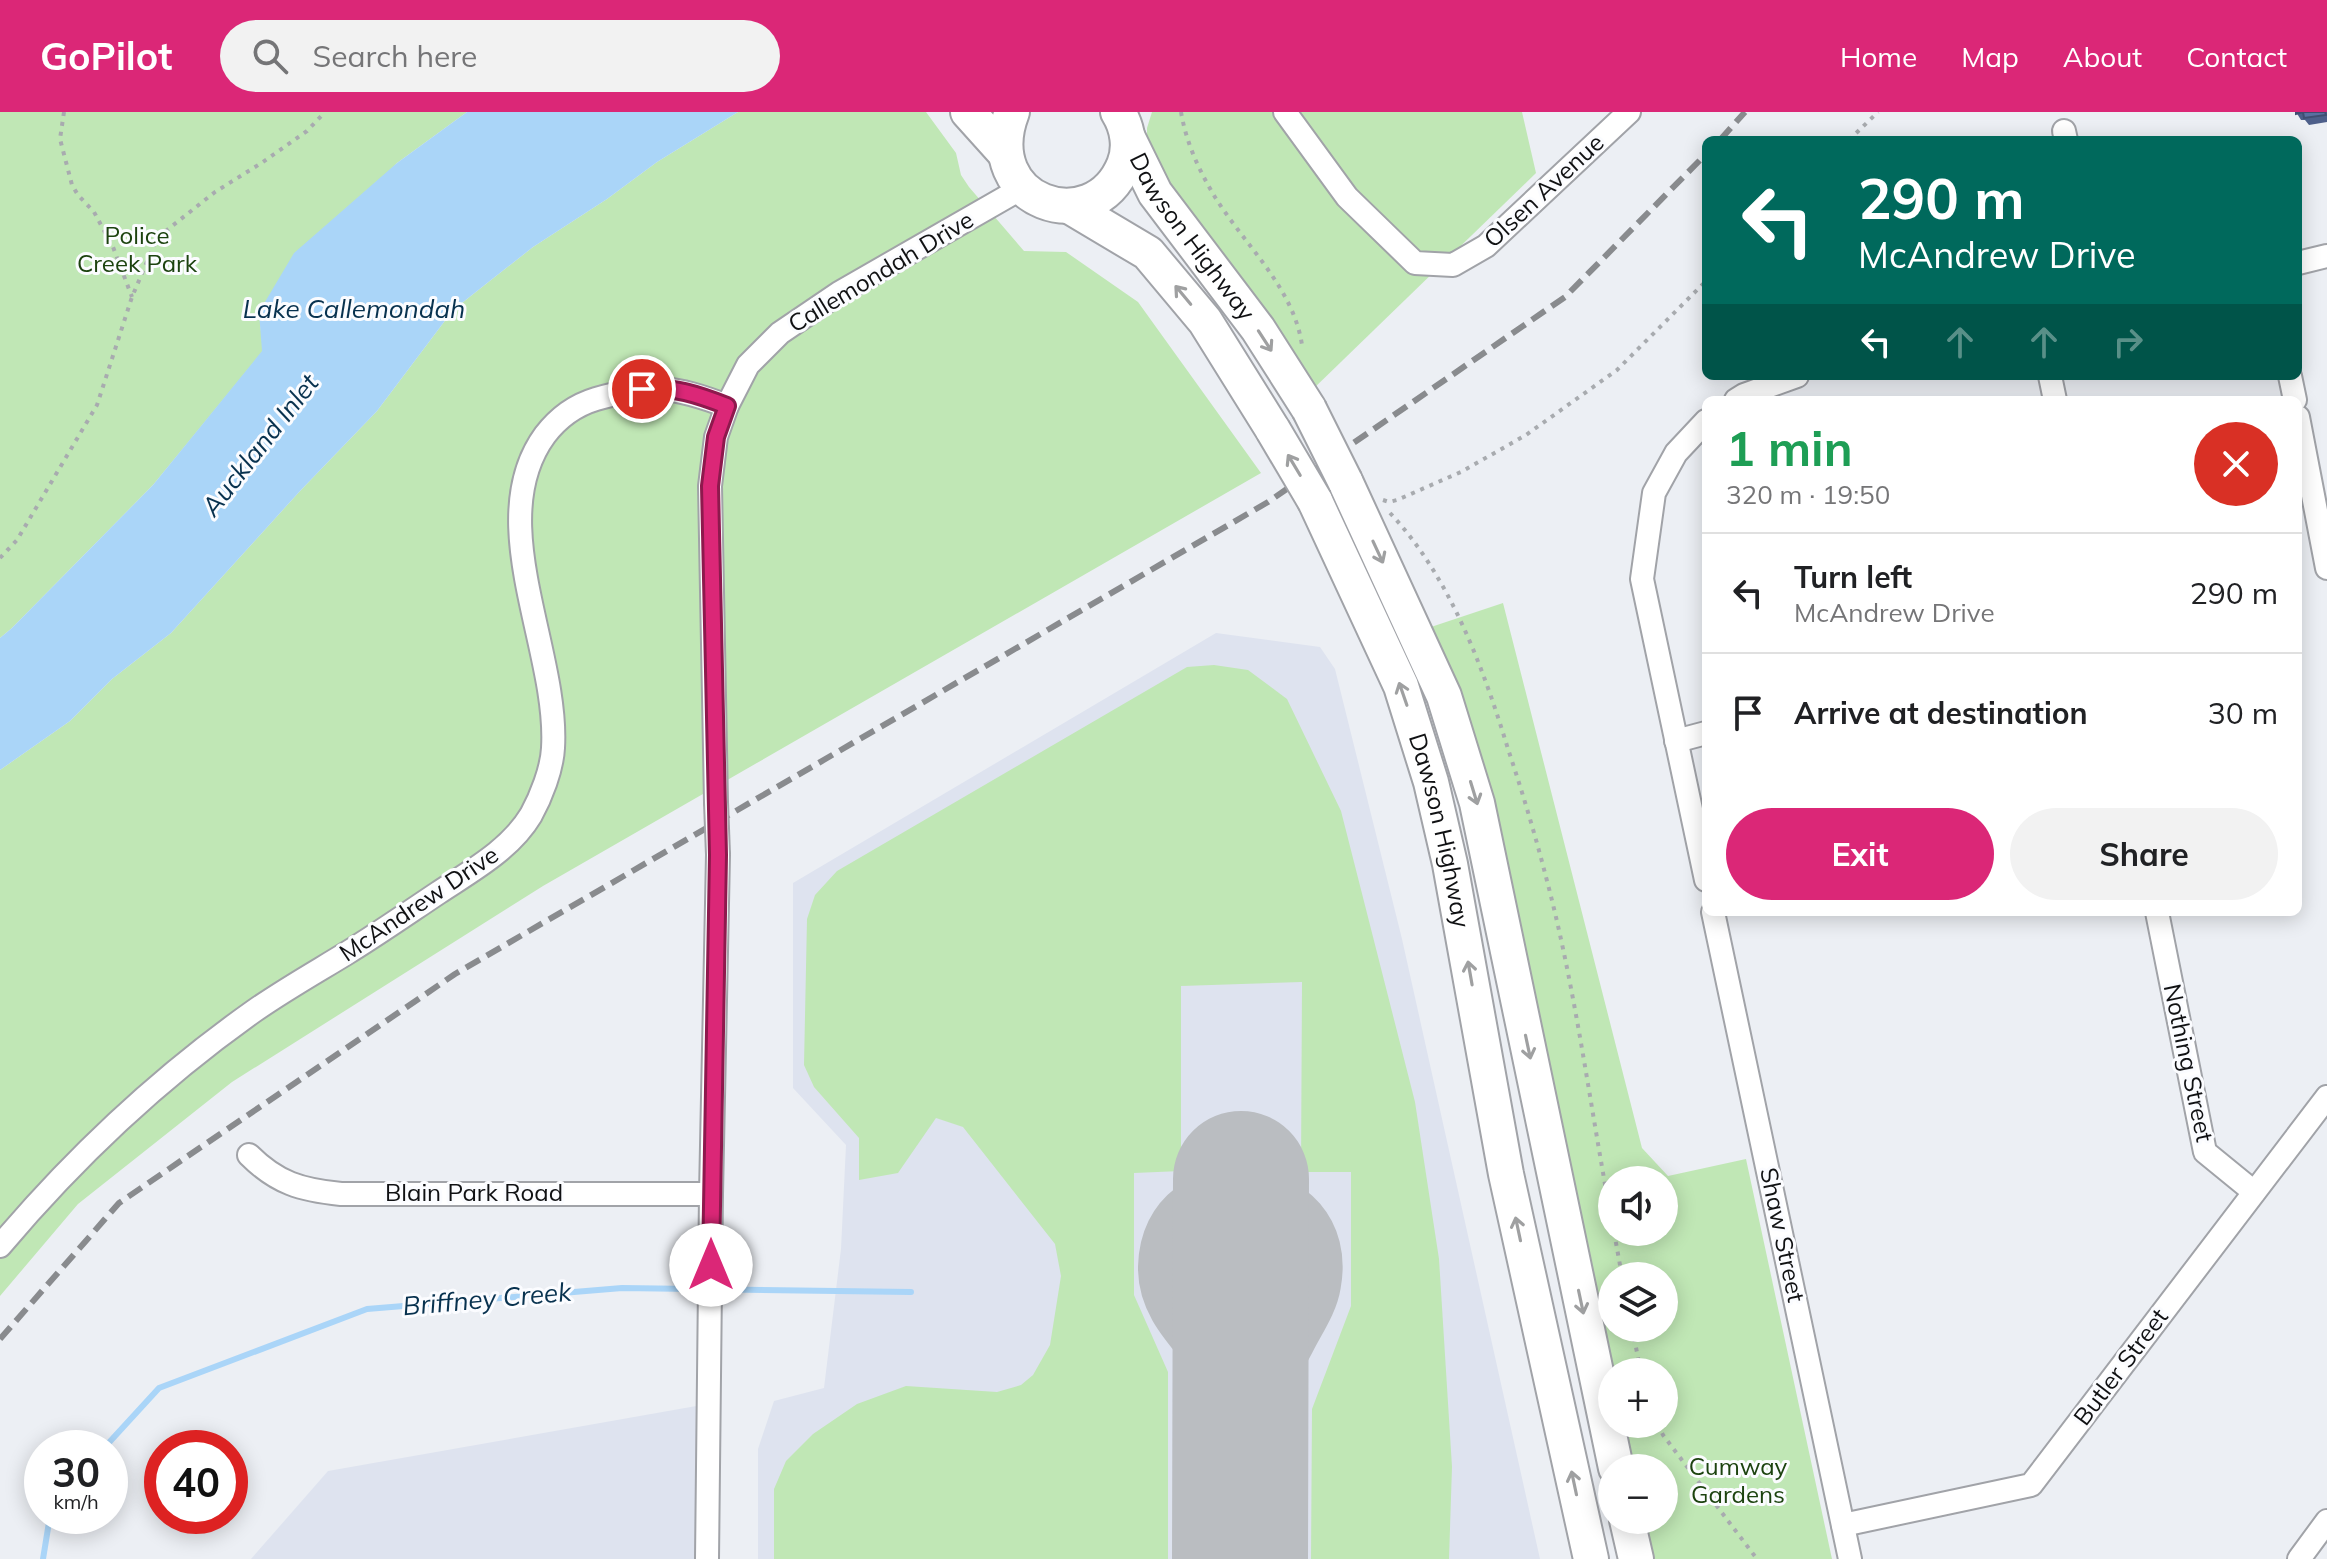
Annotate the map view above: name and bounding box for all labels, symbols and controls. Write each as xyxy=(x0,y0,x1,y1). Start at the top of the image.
search box xyxy=(220,20,780,92)
text: GoPilot xyxy=(40,32,172,80)
icon: search xyxy=(248,34,292,78)
text: Search here xyxy=(312,37,477,75)
text: Home xyxy=(1840,39,1917,74)
text: Map xyxy=(1961,39,2019,74)
text: About xyxy=(2063,39,2142,74)
text: Contact xyxy=(2186,39,2287,74)
street label: Olsen Avenue xyxy=(1477,127,1610,253)
street label: Dawson Highway xyxy=(1124,148,1262,326)
text: 290 m xyxy=(1858,163,2025,233)
icon: left xyxy=(1726,168,1830,272)
street label: Callemondah Drive xyxy=(782,204,979,338)
park label: Police Creek Park xyxy=(77,220,198,278)
text: McAndrew Drive xyxy=(1858,232,2136,277)
one-way arrow xyxy=(1174,285,1192,306)
water label: Lake Callemondah xyxy=(243,292,465,325)
icon: left xyxy=(1854,320,1898,364)
icon: ahead xyxy=(1938,320,1982,364)
icon: ahead xyxy=(2022,320,2066,364)
icon: right xyxy=(2106,320,2150,364)
one-way arrow xyxy=(1258,329,1274,352)
pin xyxy=(608,355,676,423)
water label: Auckland Inlet xyxy=(193,366,326,523)
icon: arrive xyxy=(620,367,664,411)
text: 1 min xyxy=(1726,418,1853,478)
button: close xyxy=(2194,422,2278,506)
one-way arrow xyxy=(1286,454,1302,477)
text: 320 m · 19:50 xyxy=(1726,478,1890,511)
one-way arrow xyxy=(1371,540,1386,564)
text: Turn left xyxy=(1794,558,1912,596)
icon: left xyxy=(1726,571,1770,615)
text: 290 m xyxy=(2190,574,2278,612)
text: McAndrew Drive xyxy=(1794,596,1995,629)
one-way arrow xyxy=(1395,681,1410,706)
icon: arrive xyxy=(1726,691,1770,735)
text: Arrive at destination xyxy=(1794,694,2088,732)
text: 30 m xyxy=(2208,694,2278,732)
street label: Dawson Highway xyxy=(1403,729,1477,930)
one-way arrow xyxy=(1467,779,1482,805)
button: Exit xyxy=(1726,808,1994,900)
button: Share xyxy=(2010,808,2278,900)
street label: McAndrew Drive xyxy=(333,839,504,967)
one-way arrow xyxy=(1462,961,1477,987)
street label: Nothing Street xyxy=(2158,981,2220,1145)
one-way arrow xyxy=(1521,1034,1536,1059)
street label: Shaw Street xyxy=(1754,1165,1812,1305)
map controls xyxy=(1598,1166,1678,1534)
button: sound xyxy=(1598,1166,1678,1246)
street label: Blain Park Road xyxy=(385,1177,563,1207)
one-way arrow xyxy=(1510,1217,1525,1242)
position arrow xyxy=(669,1223,753,1307)
button: layers xyxy=(1598,1262,1678,1342)
water label: Briffney Creek xyxy=(401,1275,573,1322)
one-way arrow xyxy=(1574,1288,1589,1314)
street label: Butler Street xyxy=(2066,1302,2174,1431)
button: + xyxy=(1598,1358,1678,1438)
speed limit sign: 40 xyxy=(144,1430,248,1534)
text: 30 xyxy=(52,1447,100,1497)
park label: Cumway Gardens xyxy=(1689,1451,1788,1509)
button: − xyxy=(1598,1454,1678,1534)
one-way arrow xyxy=(1566,1470,1581,1496)
text: km/h xyxy=(53,1489,99,1514)

